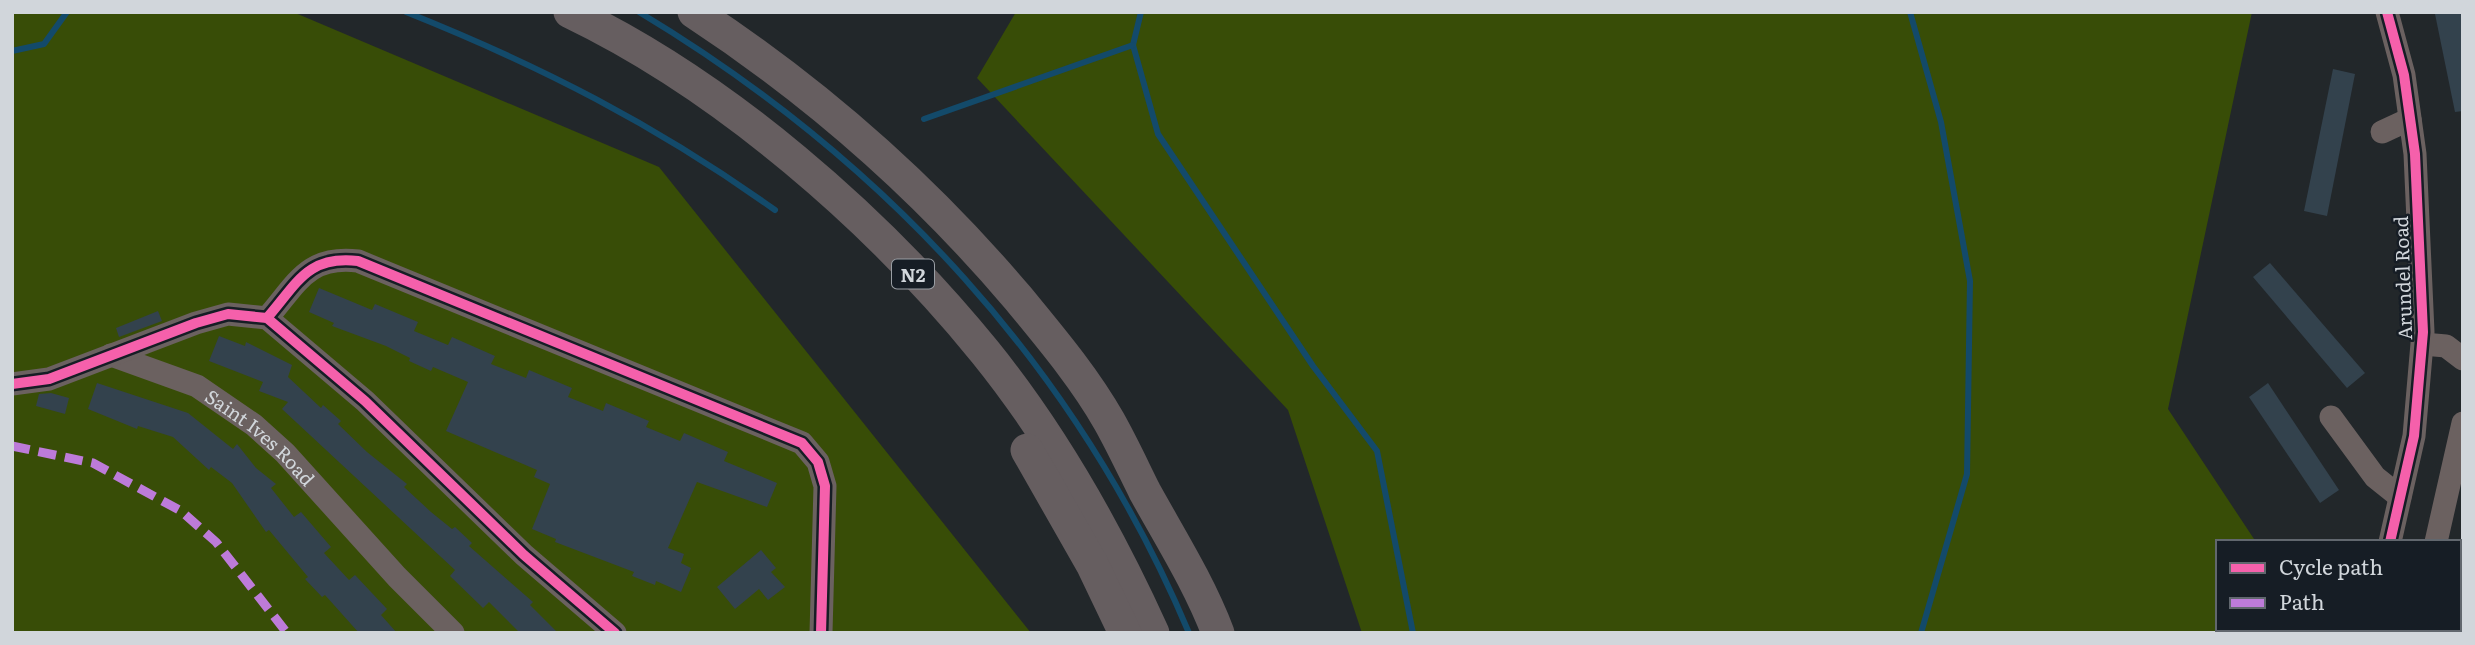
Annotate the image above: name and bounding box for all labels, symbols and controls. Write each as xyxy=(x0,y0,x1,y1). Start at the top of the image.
street label: Arundel Road xyxy=(2386,215,2418,341)
road number: N2 xyxy=(892,260,934,288)
street label: Saint Ives Road xyxy=(200,382,322,492)
legend xyxy=(2216,540,2461,631)
text: Cycle path xyxy=(2279,550,2383,581)
text: Path xyxy=(2279,585,2325,616)

